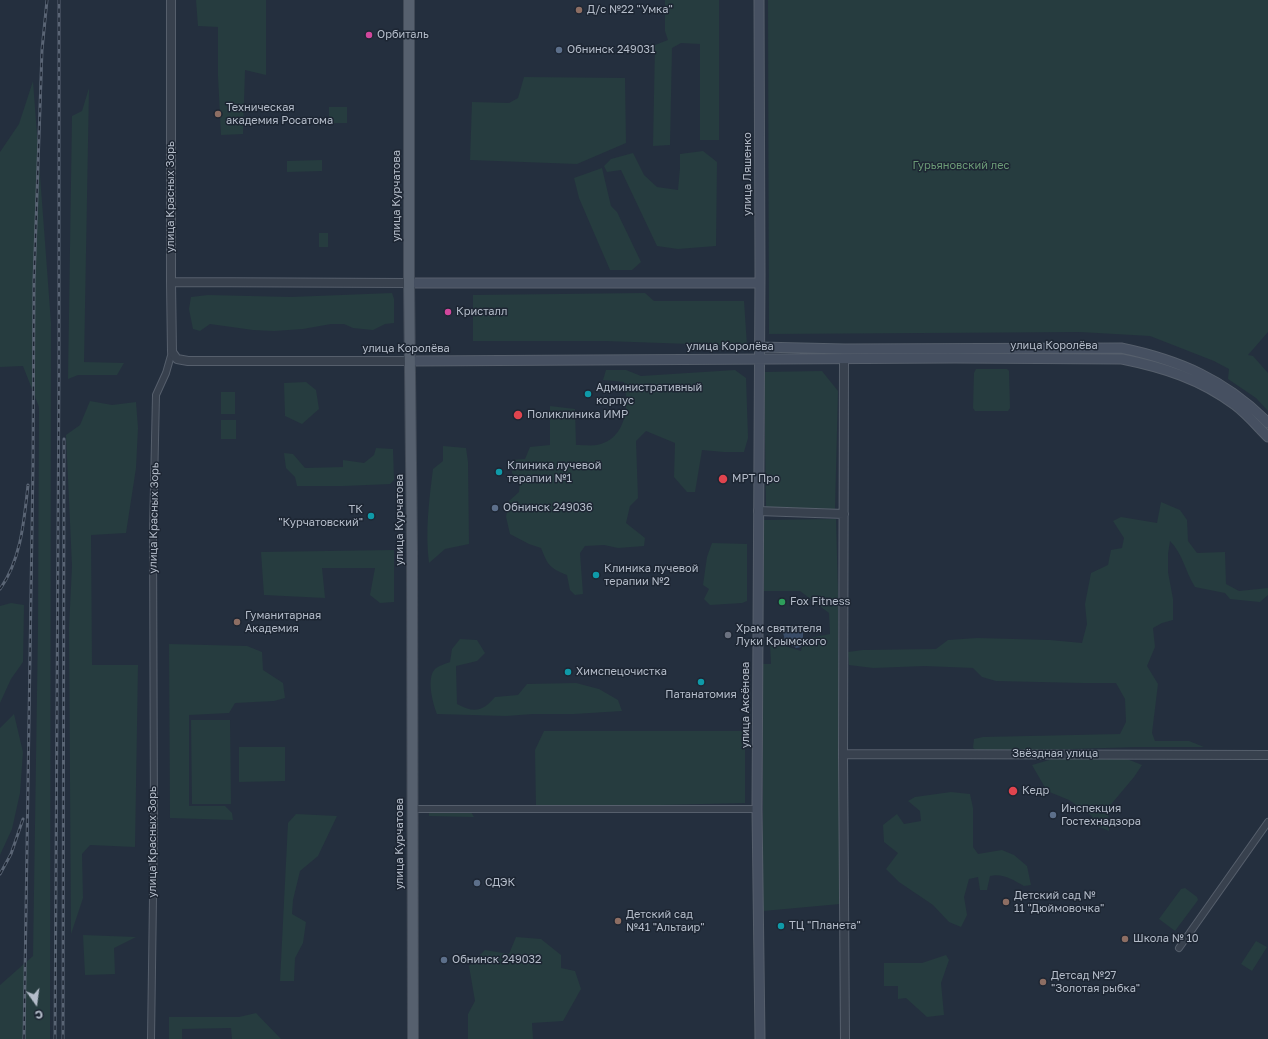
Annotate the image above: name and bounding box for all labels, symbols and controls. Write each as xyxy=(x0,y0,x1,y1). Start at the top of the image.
place label: Д/с №22 "Умка" xyxy=(587,3,673,17)
marker: Д/с №22 "Умка" xyxy=(574,5,584,15)
place label: Орбиталь xyxy=(377,28,429,42)
marker: Орбиталь xyxy=(364,30,374,40)
place label: Обнинск 249031 xyxy=(567,43,655,57)
marker: Обнинск 249031 xyxy=(554,45,564,55)
place label: Техническая академия Росатома xyxy=(226,101,333,127)
marker: Техническая академия Росатома xyxy=(213,109,223,119)
street label: улица Ляшенко xyxy=(741,132,755,216)
street label: улица Красных Зорь xyxy=(164,141,178,253)
street label: улица Курчатова xyxy=(390,150,404,242)
park label: Гурьяновский лес xyxy=(912,159,1010,173)
place label: Кристалл xyxy=(456,305,507,319)
marker: Кристалл xyxy=(443,307,453,317)
street label: улица Королёва xyxy=(1010,339,1098,353)
street label: улица Королёва xyxy=(686,340,774,354)
street label: улица Королёва xyxy=(362,342,450,356)
place label: Административный корпус xyxy=(596,381,702,407)
marker: Административный корпус xyxy=(583,389,593,399)
place label: Поликлиника ИМР xyxy=(527,408,628,422)
marker: Поликлиника ИМР xyxy=(512,409,524,421)
place label: Клиника лучевой терапии №1 xyxy=(507,459,601,485)
street label: улица Красных Зорь xyxy=(146,462,162,574)
marker: Клиника лучевой терапии №1 xyxy=(494,467,504,477)
place label: МРТ Про xyxy=(732,472,780,486)
marker: МРТ Про xyxy=(717,473,729,485)
street label: улица Курчатова xyxy=(393,474,407,566)
place label: Обнинск 249036 xyxy=(503,501,593,515)
place label: ТК "Курчатовский" xyxy=(278,503,363,529)
marker: Обнинск 249036 xyxy=(490,503,500,513)
marker: ТК "Курчатовский" xyxy=(366,511,376,521)
place label: Клиника лучевой терапии №2 xyxy=(604,562,698,588)
marker: Клиника лучевой терапии №2 xyxy=(591,570,601,580)
place label: Fox Fitness xyxy=(790,595,850,609)
marker: Fox Fitness xyxy=(777,597,787,607)
place label: Гуманитарная Академия xyxy=(245,609,321,635)
marker: Гуманитарная Академия xyxy=(232,617,242,627)
place label: Храм святителя Луки Крымского xyxy=(736,622,826,648)
marker: Храм святителя Луки Крымского xyxy=(723,630,733,640)
street label: улица Аксёнова xyxy=(739,662,753,748)
place label: Химспецочистка xyxy=(576,665,667,679)
marker: Химспецочистка xyxy=(563,667,573,677)
marker: Патанатомия xyxy=(696,677,706,687)
place label: Патанатомия xyxy=(665,688,737,702)
street label: Звёздная улица xyxy=(1012,747,1098,761)
place label: Кедр xyxy=(1022,784,1049,798)
marker: Кедр xyxy=(1007,785,1019,797)
street label: улица Красных Зорь xyxy=(146,786,160,898)
street label: улица Курчатова xyxy=(393,798,407,890)
place label: Инспекция Гостехнадзора xyxy=(1061,802,1141,828)
marker: Инспекция Гостехнадзора xyxy=(1048,810,1058,820)
place label: СДЭК xyxy=(485,876,515,890)
marker: СДЭК xyxy=(472,878,482,888)
place label: Детский сад № 11 "Дюймовочка" xyxy=(1014,889,1104,915)
marker: Детский сад № 11 "Дюймовочка" xyxy=(1001,897,1011,907)
place label: Детский сад №41 "Альтаир" xyxy=(626,908,705,934)
marker: Детский сад №41 "Альтаир" xyxy=(613,916,623,926)
place label: ТЦ "Планета" xyxy=(789,919,861,933)
marker: ТЦ "Планета" xyxy=(776,921,786,931)
place label: Школа № 10 xyxy=(1133,932,1199,946)
marker: Школа № 10 xyxy=(1120,934,1130,944)
place label: Обнинск 249032 xyxy=(452,953,541,967)
marker: Обнинск 249032 xyxy=(439,955,449,965)
place label: Детсад №27 "Золотая рыбка" xyxy=(1051,969,1140,995)
marker: Детсад №27 "Золотая рыбка" xyxy=(1038,977,1048,987)
north arrow xyxy=(16,983,56,1023)
text: С xyxy=(34,1008,44,1022)

